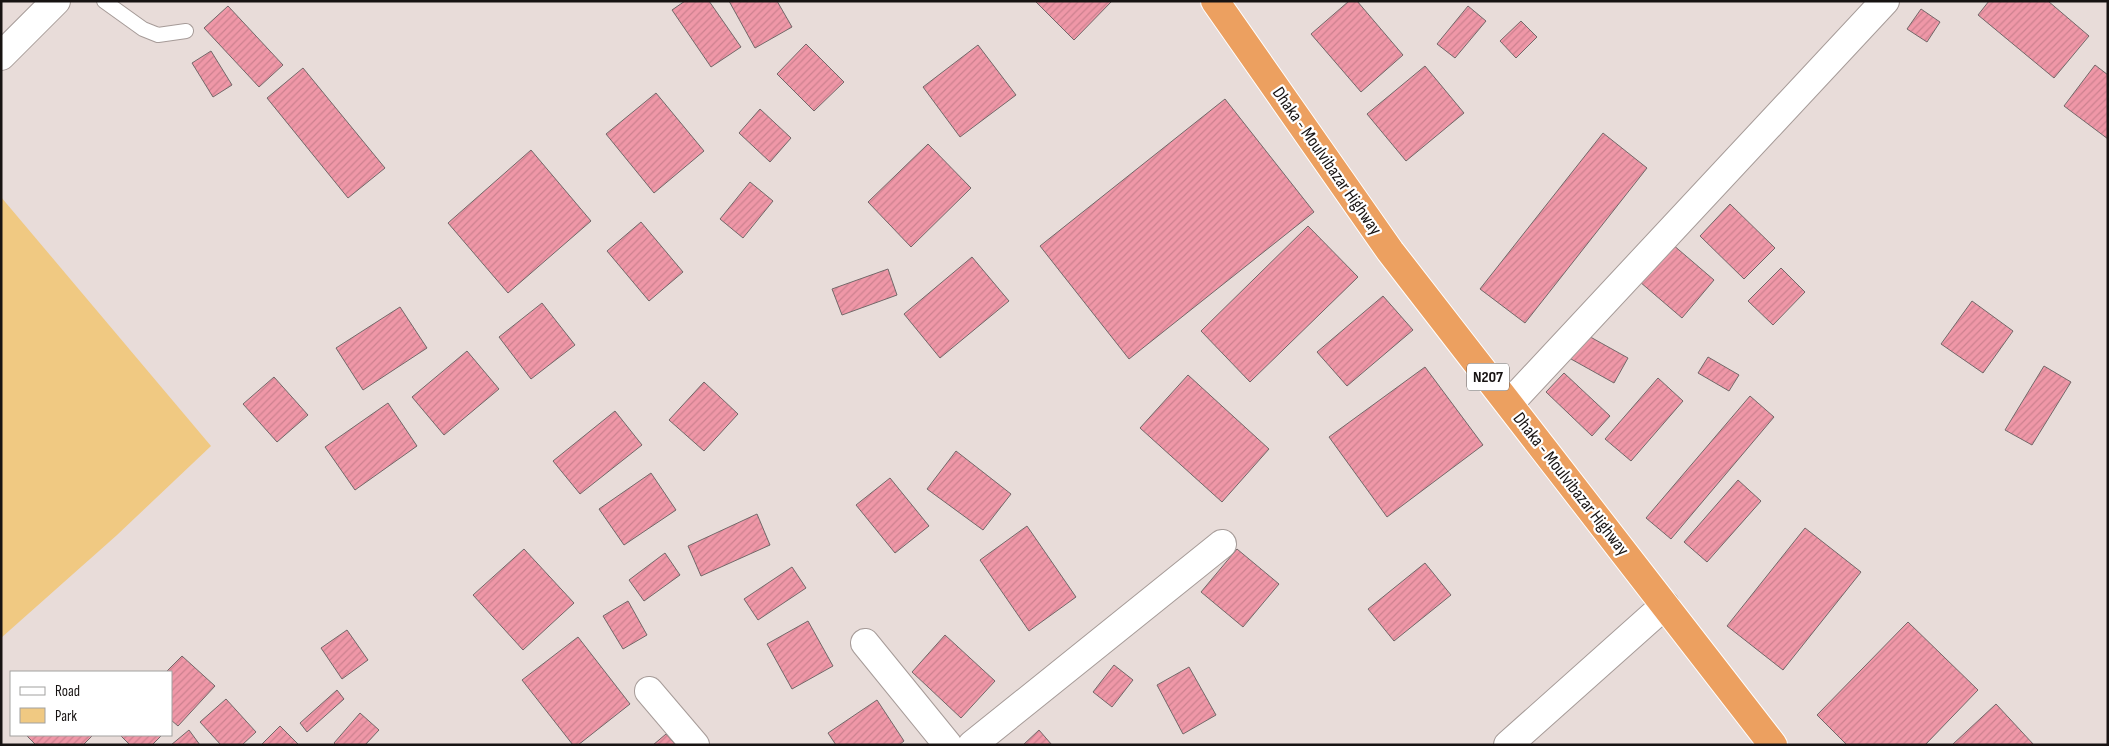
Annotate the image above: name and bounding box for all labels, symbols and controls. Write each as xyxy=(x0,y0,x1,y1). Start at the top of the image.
street label: Dhaka - Moulvibazar Highway xyxy=(1268,83,1386,239)
road number: N207 xyxy=(1467,364,1509,391)
street label: Dhaka - Moulvibazar Highway xyxy=(1509,408,1633,560)
legend xyxy=(10,671,172,736)
text: Road xyxy=(55,682,80,701)
text: Park xyxy=(55,707,77,726)

